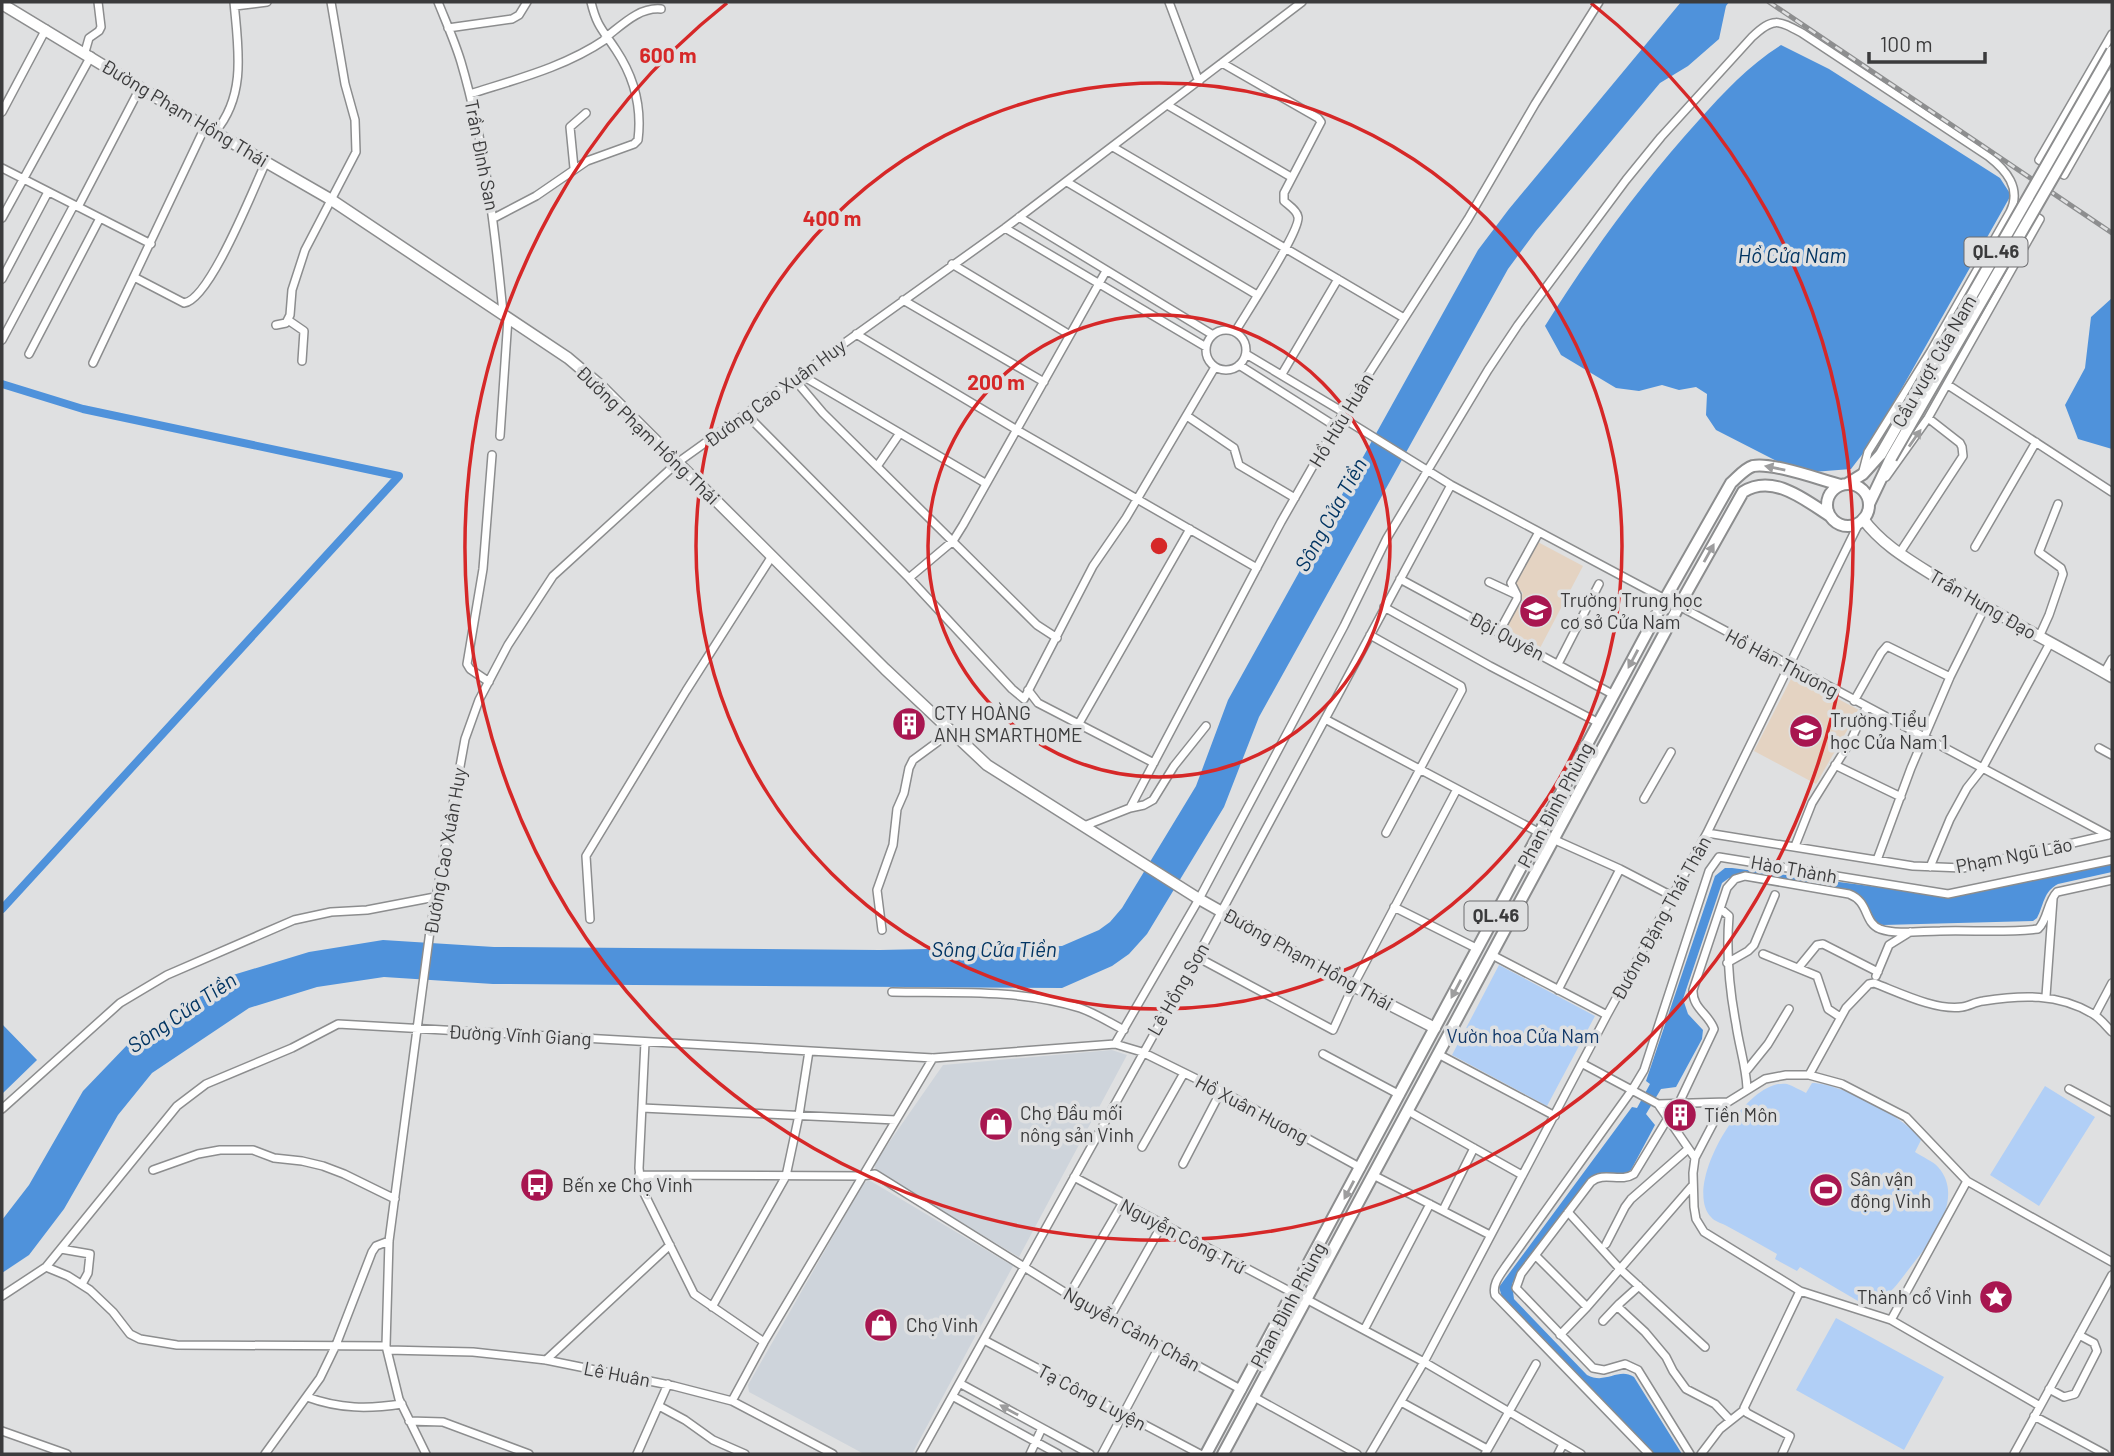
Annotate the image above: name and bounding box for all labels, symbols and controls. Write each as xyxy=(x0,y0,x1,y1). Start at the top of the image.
scale bar xyxy=(1869,21,1984,65)
text: 100 m xyxy=(1880,31,1933,56)
text: 600 m xyxy=(640,42,696,67)
street label: Đường Phạm Hồng Thái xyxy=(98,54,273,171)
street label: Trần Đình San xyxy=(460,97,505,212)
text: 400 m xyxy=(803,205,861,230)
road number: QL.46 xyxy=(1965,238,2028,266)
water label: Hồ Cửa Nam xyxy=(1738,242,1846,267)
street label: Cầu vượt Cửa Nam xyxy=(1886,291,1981,431)
street label: Đường Cao Xuân Huy xyxy=(700,333,850,452)
street label: Đường Phạm Hồng Thái xyxy=(572,360,725,509)
text: 200 m xyxy=(967,369,1025,394)
street label: Hồ Hữu Huân xyxy=(1304,369,1378,471)
one-way arrow xyxy=(1908,429,1922,447)
water label: Sông Cửa Tiền xyxy=(1288,453,1371,575)
one-way arrow xyxy=(1764,463,1786,474)
centre of rings xyxy=(1147,534,1171,558)
one-way arrow xyxy=(1703,544,1715,563)
street label: Trần Hưng Đạo xyxy=(1926,564,2041,644)
place label: Trường Trung học cơ sở Cửa Nam xyxy=(1560,588,1703,633)
school or university icon: Trường Trung học cơ sở Cửa Nam xyxy=(1517,592,1555,630)
street label: Đội Quyên xyxy=(1466,606,1549,665)
street label: Hồ Hán Thương xyxy=(1722,623,1843,702)
one-way arrow xyxy=(1627,649,1639,669)
place label: CTY HOÀNG ANH SMARTHOME xyxy=(934,701,1083,746)
building icon: CTY HOÀNG ANH SMARTHOME xyxy=(890,705,928,743)
place label: Trường Tiểu học Cửa Nam 1 xyxy=(1830,708,1948,753)
school or university icon: Trường Tiểu học Cửa Nam 1 xyxy=(1787,712,1825,750)
street label: Phan Đình Phùng xyxy=(1512,738,1597,871)
street label: Đường Cao Xuân Huy xyxy=(419,765,471,936)
street label: Đường Đặng Thái Thân xyxy=(1606,832,1715,1004)
street label: Phạm Ngũ Lão xyxy=(1954,832,2074,877)
street label: Hào Thành xyxy=(1749,850,1839,887)
street label: Đường Phạm Hồng Thái xyxy=(1219,902,1397,1015)
road number: QL.46 xyxy=(1464,902,1528,931)
water label: Sông Cửa Tiền xyxy=(931,936,1057,961)
street label: Lê Hồng Sơn xyxy=(1142,938,1213,1039)
water label: Sông Cửa Tiền xyxy=(122,966,240,1057)
one-way arrow xyxy=(1450,980,1462,999)
street label: Đường Vĩnh Giang xyxy=(448,1019,592,1050)
park label: Vườn hoa Cửa Nam xyxy=(1446,1024,1600,1047)
street label: Hồ Xuân Hương xyxy=(1192,1069,1313,1148)
building icon: Tiền Môn xyxy=(1661,1096,1699,1134)
place label: Chợ Đầu mối nông sản Vinh xyxy=(1020,1101,1134,1146)
place label: Tiền Môn xyxy=(1704,1103,1778,1126)
shop icon: Chợ Đầu mối nông sản Vinh xyxy=(977,1105,1015,1143)
bus stop icon: Bến xe Chợ Vinh xyxy=(518,1166,556,1204)
place label: Sân vận động Vinh xyxy=(1850,1167,1931,1212)
sports icon: Sân vận động Vinh xyxy=(1807,1171,1845,1209)
place label: Bến xe Chợ Vinh xyxy=(562,1173,693,1196)
one-way arrow xyxy=(1343,1180,1355,1200)
street label: Nguyễn Công Trứ xyxy=(1117,1193,1251,1279)
street label: Phan Đình Phùng xyxy=(1245,1238,1330,1371)
place icon: Thành cổ Vinh xyxy=(1977,1278,2015,1316)
street label: Nguyễn Cảnh Chân xyxy=(1060,1281,1205,1376)
place label: Thành cổ Vinh xyxy=(1857,1285,1972,1308)
shop icon: Chợ Vinh xyxy=(862,1306,900,1344)
place label: Chợ Vinh xyxy=(906,1313,978,1336)
street label: Lê Huân xyxy=(582,1356,652,1391)
street label: Tạ Công Luyện xyxy=(1034,1358,1150,1435)
one-way arrow xyxy=(999,1404,1019,1416)

